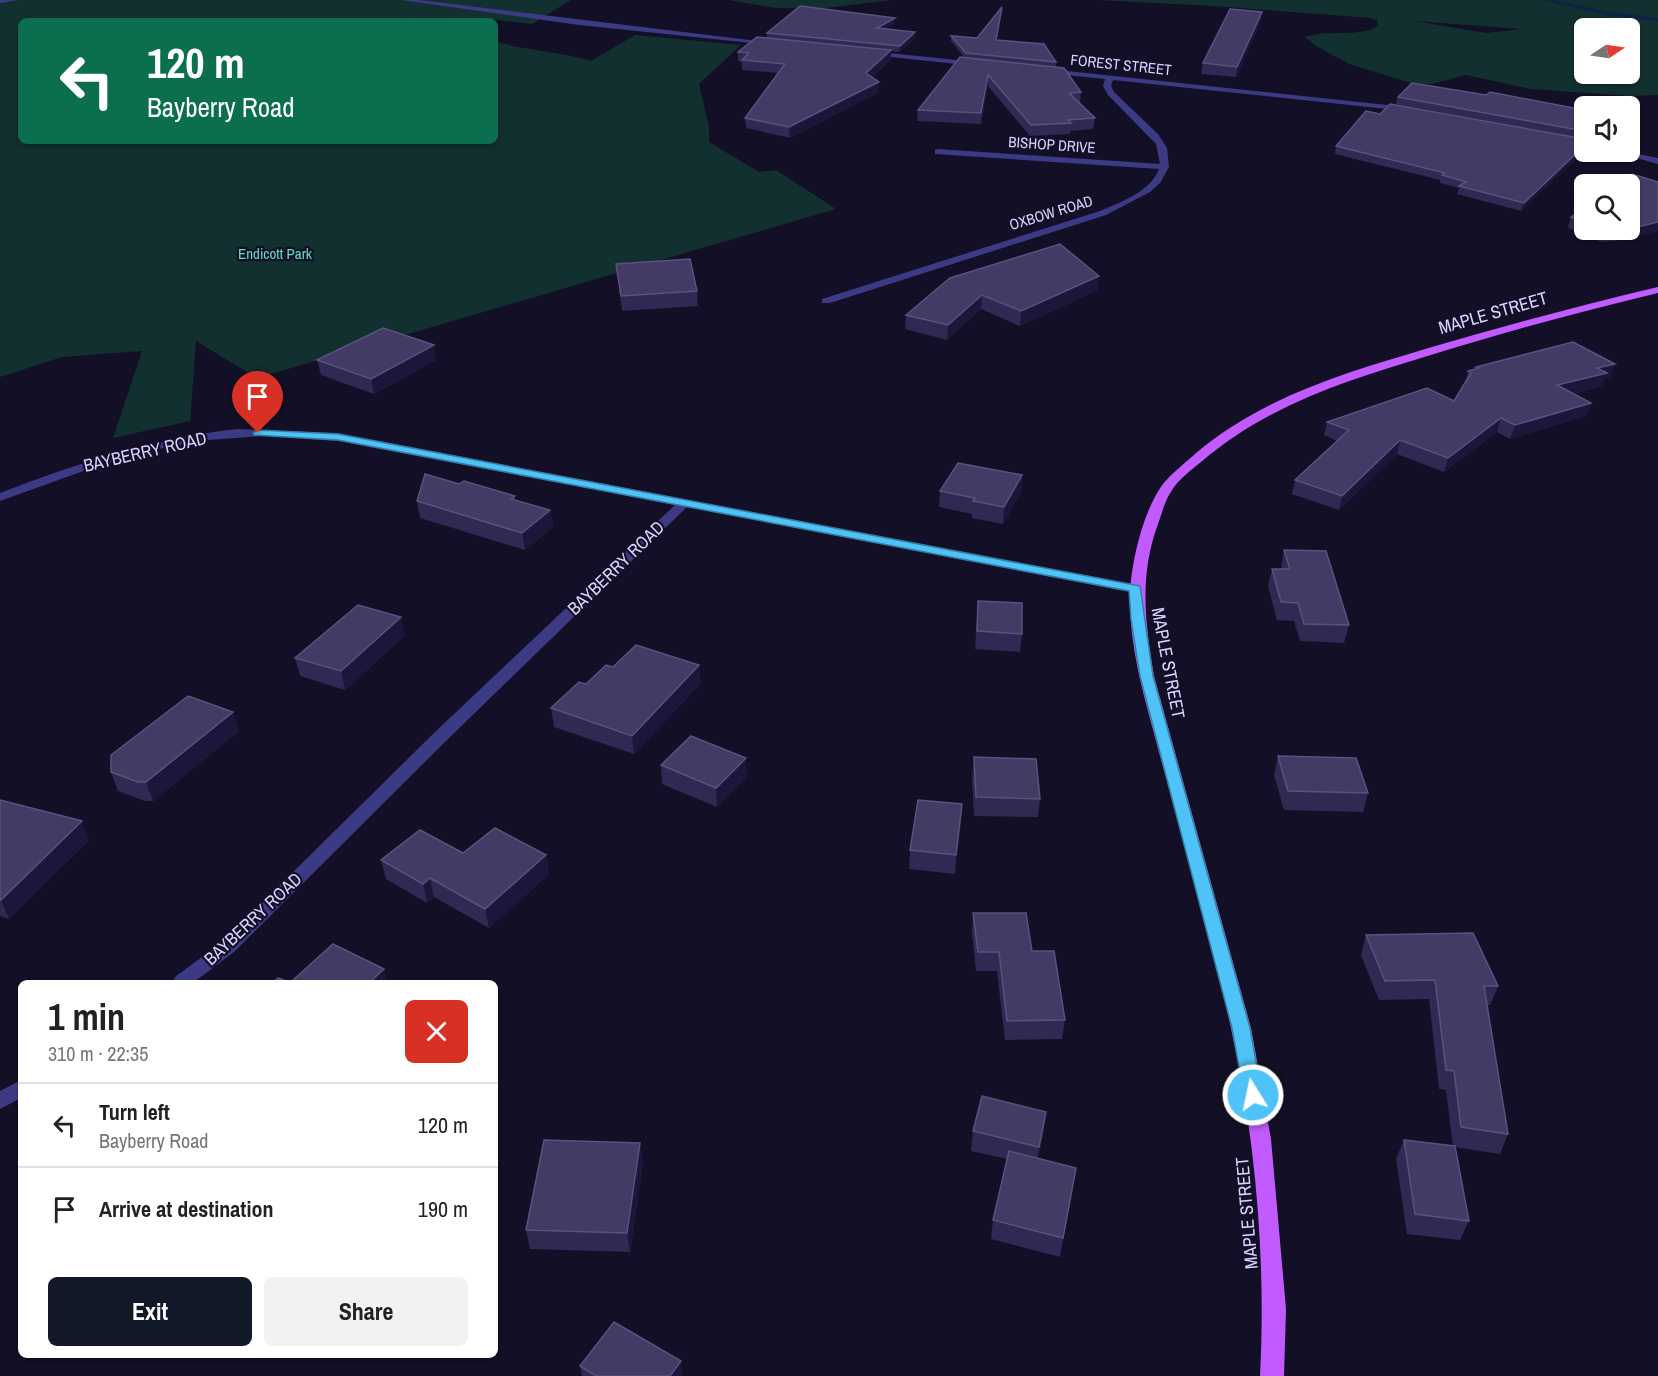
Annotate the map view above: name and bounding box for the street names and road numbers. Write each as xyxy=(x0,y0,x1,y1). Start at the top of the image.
street label: FOREST STREET xyxy=(1069,49,1173,80)
street label: BISHOP DRIVE xyxy=(1008,131,1096,158)
street label: OXBOW ROAD xyxy=(1007,190,1095,235)
street label: MAPLE STREET xyxy=(1435,285,1550,340)
street label: BAYBERRY ROAD xyxy=(81,425,209,478)
street label: BAYBERRY ROAD xyxy=(562,515,669,620)
street label: MAPLE STREET xyxy=(1145,605,1191,720)
street label: BAYBERRY ROAD xyxy=(198,867,307,971)
street label: MAPLE STREET xyxy=(1229,1156,1264,1270)

